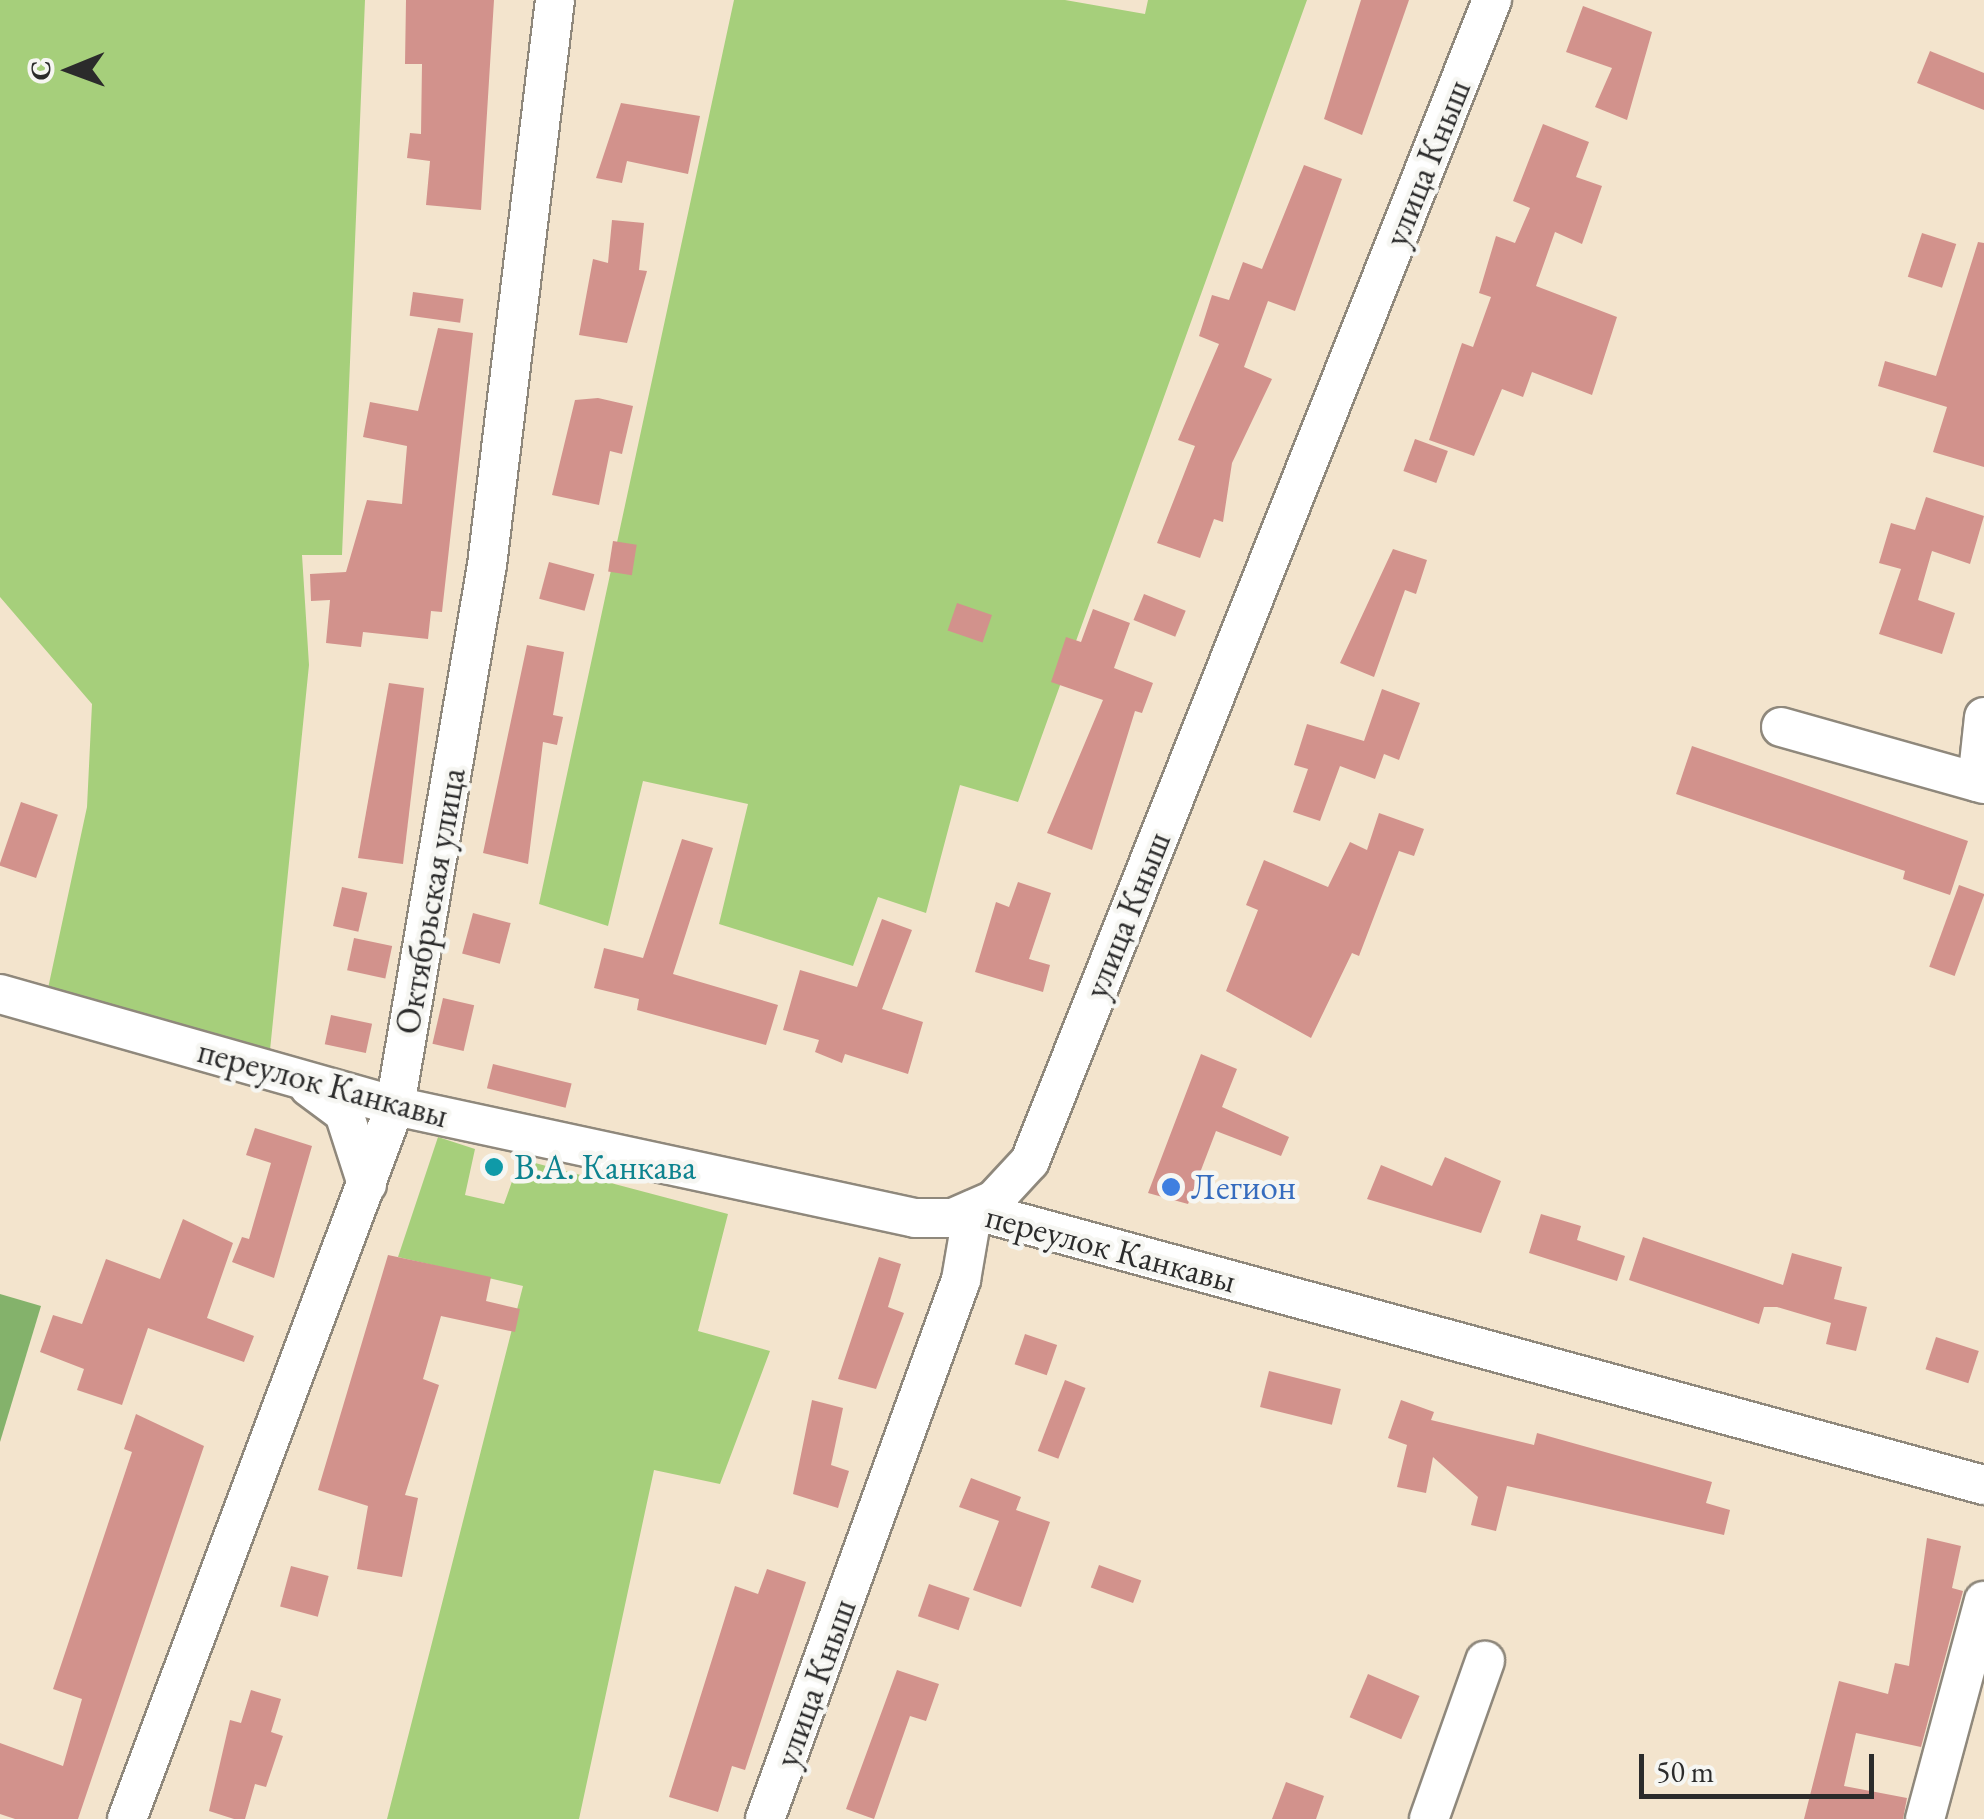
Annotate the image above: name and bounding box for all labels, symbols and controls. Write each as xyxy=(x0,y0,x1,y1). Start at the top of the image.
north arrow xyxy=(20,20,120,120)
text: С xyxy=(22,60,58,81)
street label: улица Кныш xyxy=(1375,74,1479,252)
street label: Октябрьская улица xyxy=(386,765,474,1037)
street label: улица Кныш xyxy=(1075,826,1179,1004)
street label: переулок Канкавы xyxy=(193,1029,453,1137)
place label: В.А. Канкава xyxy=(514,1146,696,1188)
marker: В.А. Канкава xyxy=(483,1156,505,1178)
place label: Легион xyxy=(1191,1166,1296,1208)
marker: Легион xyxy=(1160,1176,1182,1198)
street label: переулок Канкавы xyxy=(981,1194,1241,1302)
street label: улица Кныш xyxy=(765,1593,865,1773)
scale bar xyxy=(1644,1734,1879,1796)
text: 50 m xyxy=(1656,1752,1714,1791)

